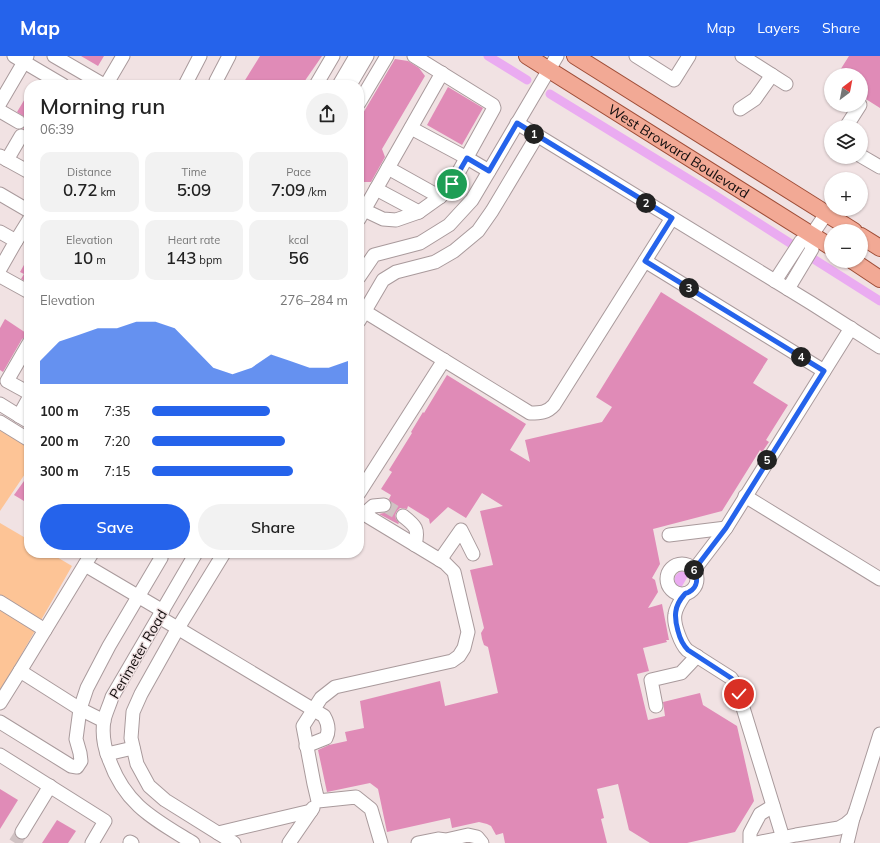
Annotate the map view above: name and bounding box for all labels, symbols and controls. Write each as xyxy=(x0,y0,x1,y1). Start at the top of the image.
text: Map xyxy=(20,16,60,40)
text: Map xyxy=(706,19,735,37)
text: Layers xyxy=(757,19,800,37)
text: Share xyxy=(822,19,860,37)
north arrow xyxy=(824,68,868,112)
map controls xyxy=(824,68,868,268)
text: Morning run xyxy=(40,92,165,120)
button: share xyxy=(306,93,348,135)
street label: West Broward Boulevard xyxy=(605,100,753,202)
button: layers xyxy=(824,120,868,164)
text: 06:39 xyxy=(40,121,74,137)
pin: 1 xyxy=(524,124,544,144)
text: 1 xyxy=(531,127,537,141)
text: Distance xyxy=(67,165,112,179)
text: Time xyxy=(182,165,206,179)
text: Pace xyxy=(286,165,311,179)
pin xyxy=(435,167,469,201)
button: + xyxy=(824,172,868,216)
icon: arrive xyxy=(441,173,463,195)
text: 0.72 xyxy=(63,179,98,200)
text: 5:09 xyxy=(177,179,211,200)
text: 7:09 xyxy=(271,179,305,200)
text: km xyxy=(98,185,116,199)
text: /km xyxy=(305,185,327,199)
pin: 2 xyxy=(636,193,656,213)
text: 2 xyxy=(643,196,649,210)
button: − xyxy=(824,224,868,268)
text: Elevation xyxy=(66,233,113,247)
text: Heart rate xyxy=(168,233,220,247)
text: kcal xyxy=(289,233,309,247)
text: 10 xyxy=(73,247,93,268)
text: 143 xyxy=(166,247,196,268)
text: 56 xyxy=(288,247,309,268)
text: m xyxy=(93,253,106,267)
text: bpm xyxy=(196,253,222,267)
pin: 3 xyxy=(679,278,699,298)
text: 3 xyxy=(686,281,692,295)
text: Elevation xyxy=(40,292,95,308)
text: 276–284 m xyxy=(280,292,348,308)
pin: 4 xyxy=(791,347,811,367)
text: 4 xyxy=(798,350,804,364)
text: 100 m xyxy=(40,403,79,419)
text: 7:35 xyxy=(104,403,130,419)
text: 200 m xyxy=(40,433,79,449)
text: 7:20 xyxy=(104,433,130,449)
pin: 5 xyxy=(757,450,777,470)
text: 5 xyxy=(764,453,770,467)
text: 300 m xyxy=(40,463,79,479)
text: 7:15 xyxy=(104,463,130,479)
button: Save xyxy=(40,504,190,550)
button: Share xyxy=(198,504,348,550)
pin: 6 xyxy=(684,560,704,580)
text: 6 xyxy=(691,563,697,577)
street label: Perimeter Road xyxy=(105,606,171,702)
pin xyxy=(722,677,756,711)
icon: check xyxy=(728,683,750,705)

